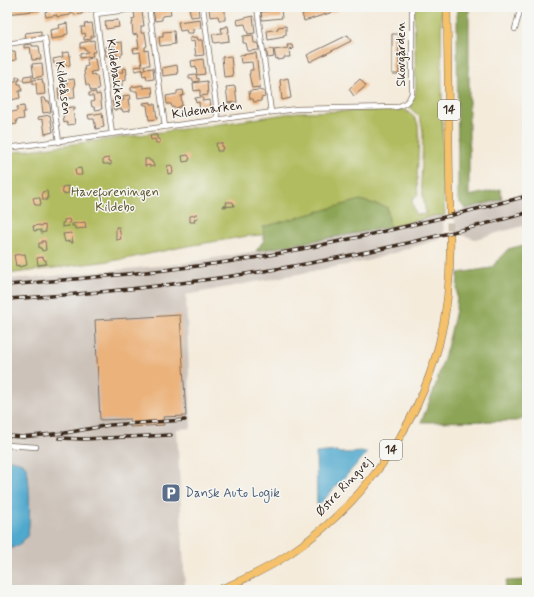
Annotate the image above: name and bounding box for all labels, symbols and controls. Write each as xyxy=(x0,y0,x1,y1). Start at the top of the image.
street label: Skovgården xyxy=(393,21,410,87)
street label: Kildebakken xyxy=(102,38,128,108)
street label: Kildeåsen xyxy=(51,60,75,116)
street label: Kildemarken xyxy=(171,97,243,123)
road number: 14 xyxy=(438,100,460,120)
park label: Haveforeningen Kildebo xyxy=(71,184,159,216)
road number: 14 xyxy=(380,440,402,460)
street label: Østre Ringvej xyxy=(312,454,376,520)
parking icon: Dansk Auto Logik xyxy=(160,482,182,504)
place label: Dansk Auto Logik xyxy=(185,485,280,503)

